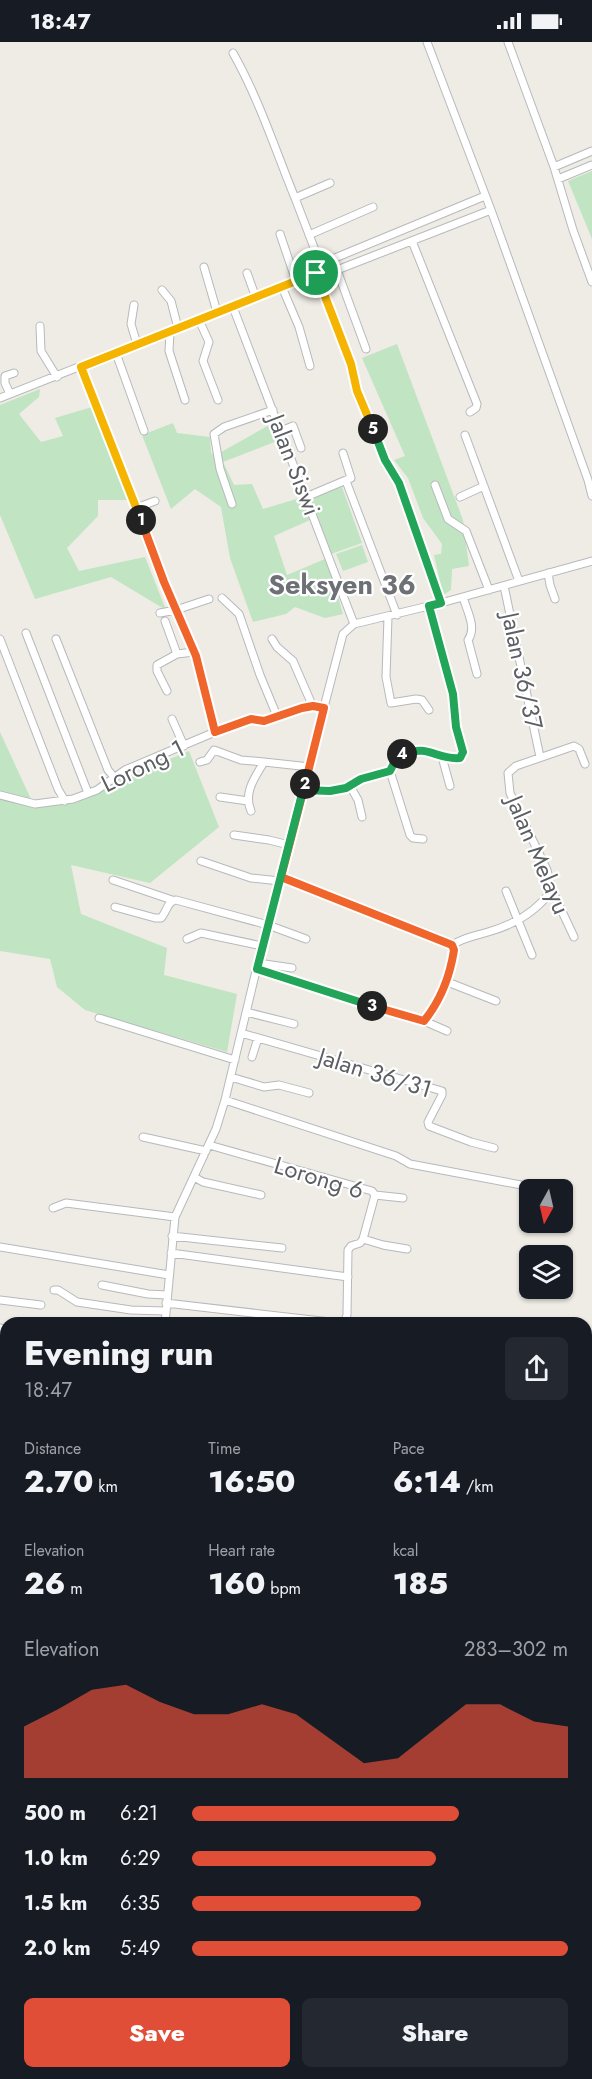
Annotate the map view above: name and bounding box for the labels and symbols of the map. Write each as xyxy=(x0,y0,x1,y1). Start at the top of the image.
pin xyxy=(290,247,341,298)
street label: Jalan Siswi xyxy=(258,406,330,520)
pin: 5 xyxy=(358,414,388,444)
pin: 1 xyxy=(126,505,156,535)
district label: Seksyen 36 xyxy=(268,565,416,604)
street label: Jalan 36/37 xyxy=(492,606,552,733)
street label: Lorong 1 xyxy=(95,730,191,801)
pin: 4 xyxy=(387,739,417,769)
pin: 2 xyxy=(290,769,320,799)
street label: Jalan Melayu xyxy=(497,787,579,920)
pin: 3 xyxy=(357,991,387,1021)
street label: Jalan 36/31 xyxy=(311,1038,436,1106)
street label: Lorong 6 xyxy=(270,1147,368,1208)
north arrow xyxy=(519,1179,573,1233)

